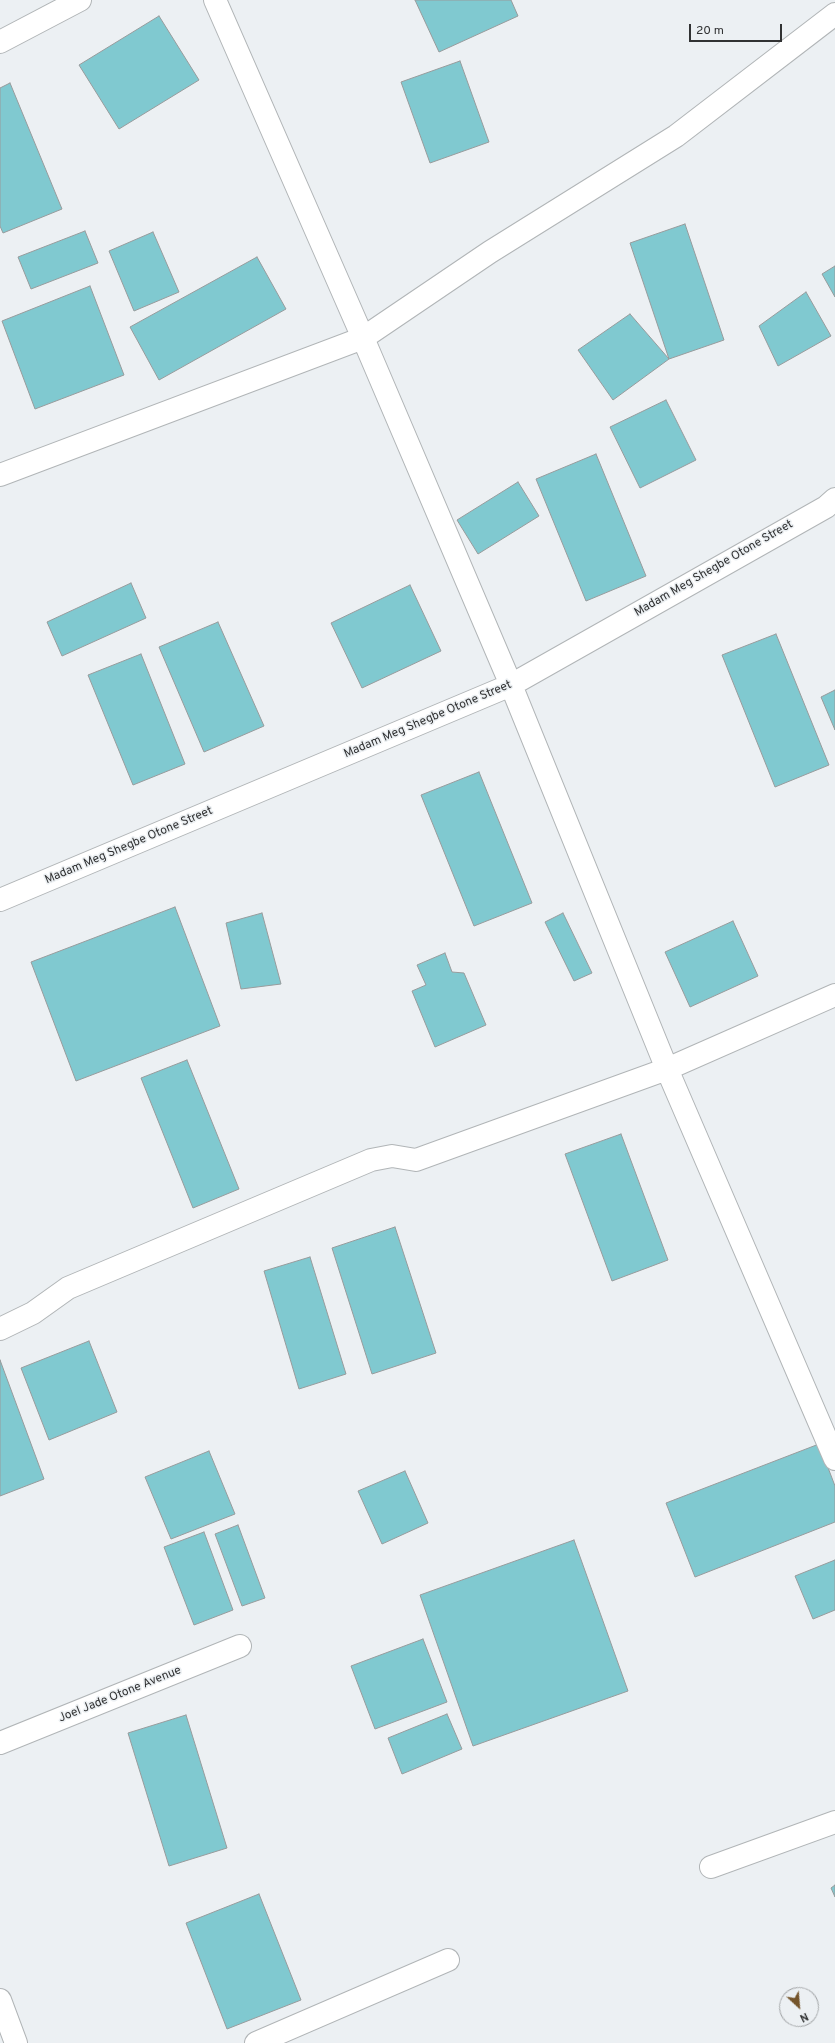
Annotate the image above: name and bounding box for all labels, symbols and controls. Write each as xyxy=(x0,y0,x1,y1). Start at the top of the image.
scale bar xyxy=(691,16,784,42)
text: 20 m xyxy=(696,23,724,39)
street label: Madam Meg Shegbe Otone Street xyxy=(632,518,796,620)
street label: Madam Meg Shegbe Otone Street xyxy=(342,678,514,762)
street label: Madam Meg Shegbe Otone Street xyxy=(43,804,215,888)
street label: Joel Jade Otone Avenue xyxy=(57,1664,183,1726)
north arrow xyxy=(779,1987,819,2027)
text: N xyxy=(797,2009,810,2025)

